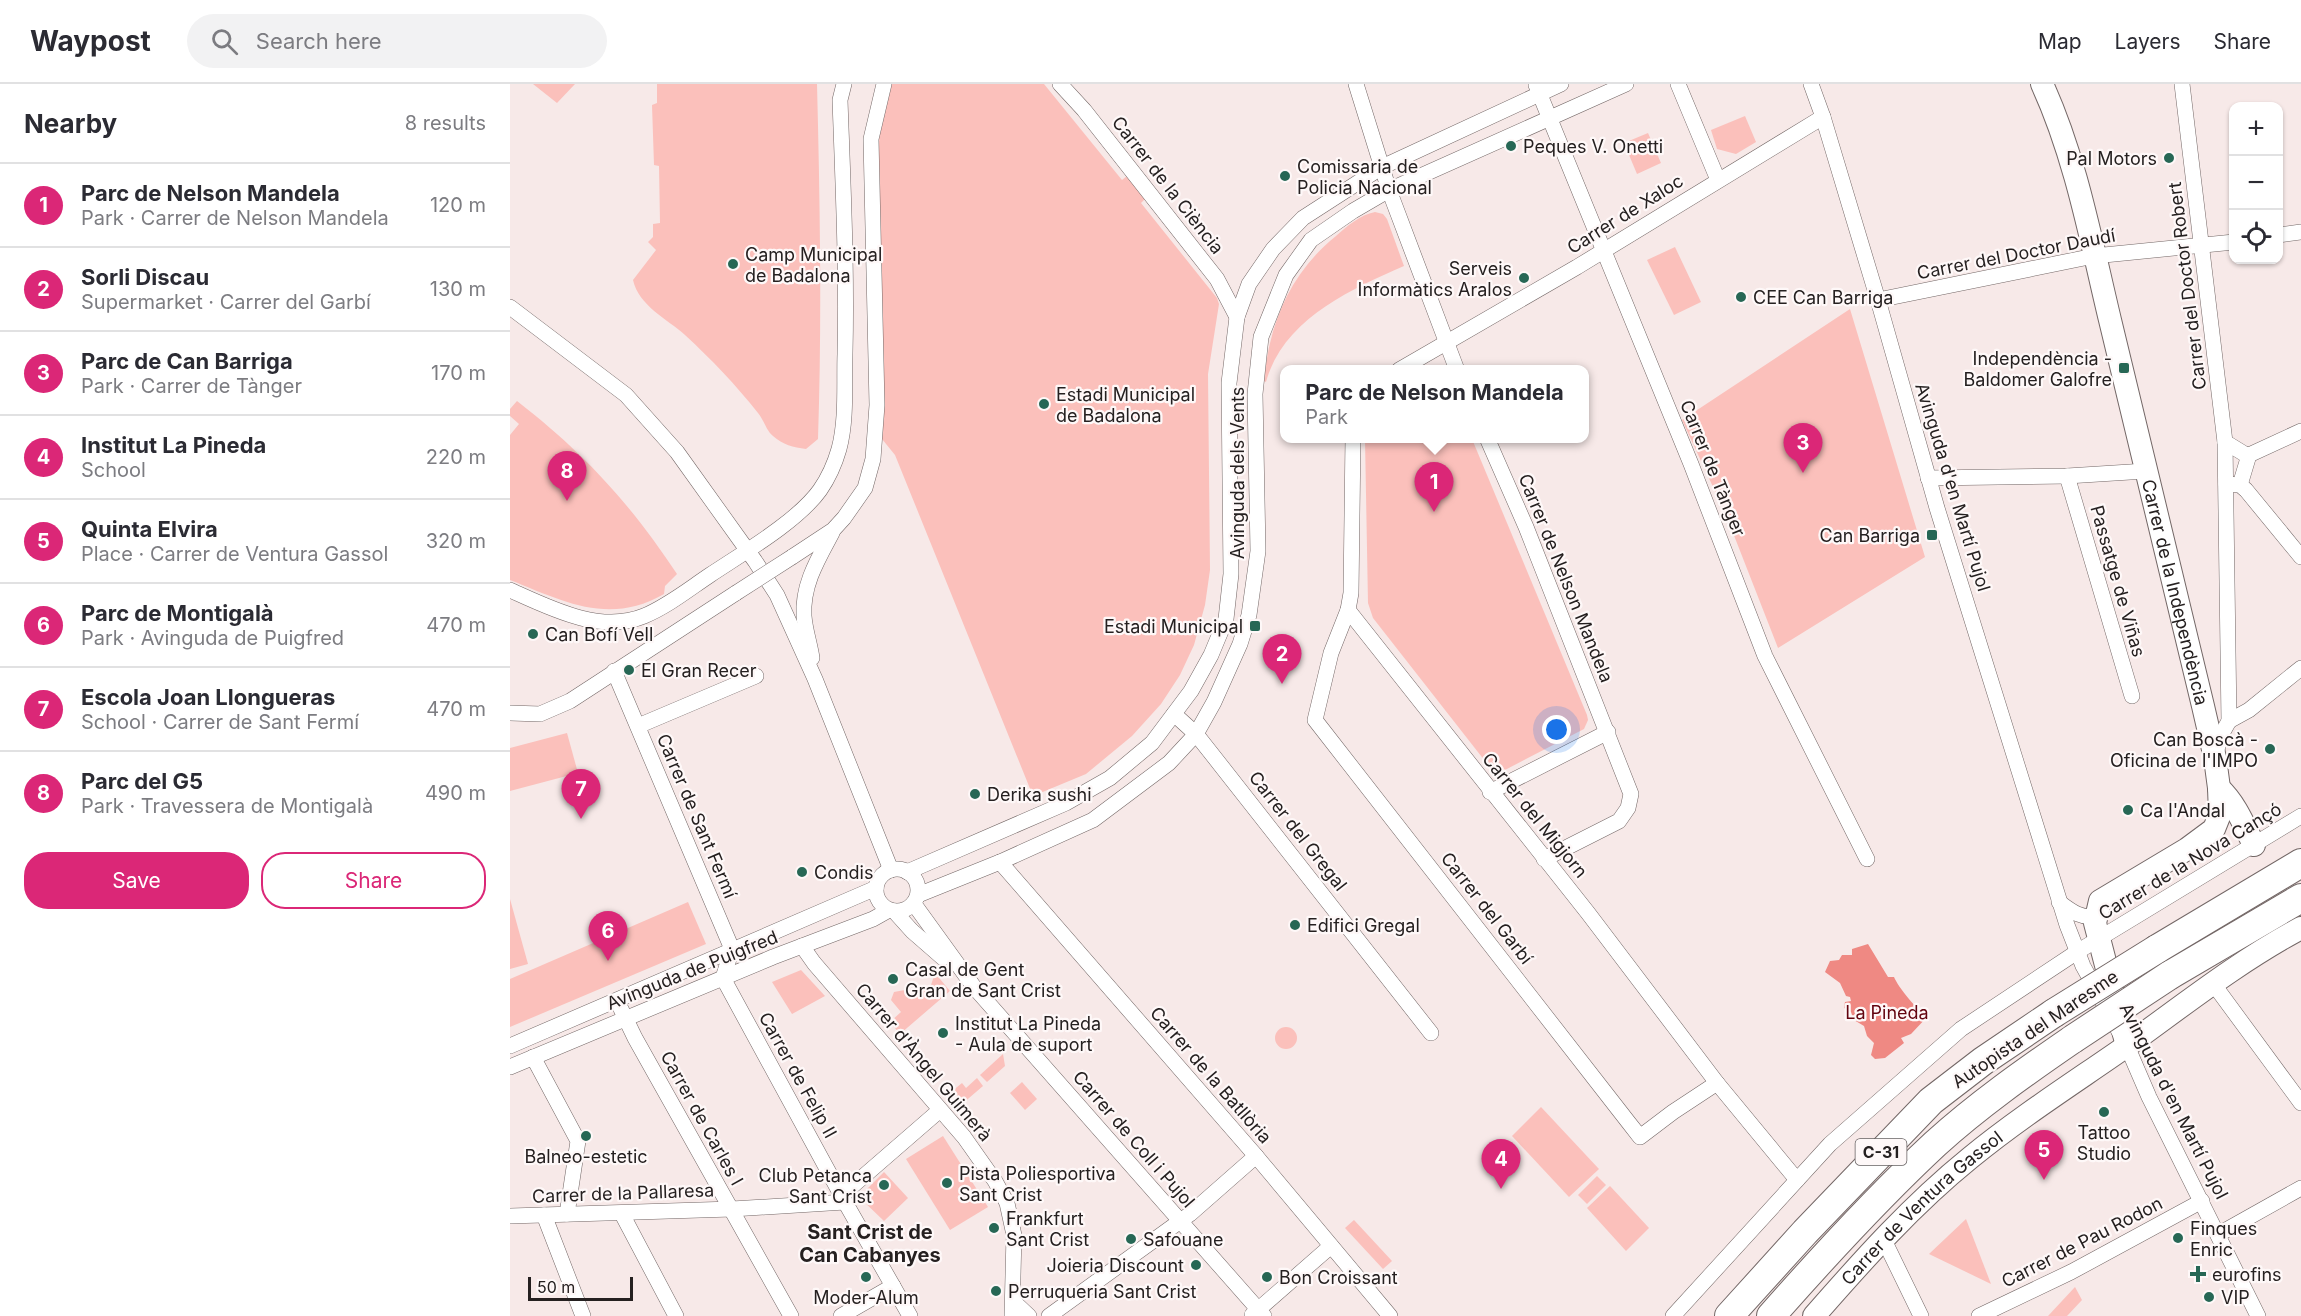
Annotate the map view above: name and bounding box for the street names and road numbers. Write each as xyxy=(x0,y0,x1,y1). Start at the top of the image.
street label: Carrer de la Ciència xyxy=(1108,112,1228,258)
street label: Carrer de Xaloc xyxy=(1563,170,1687,258)
street label: Carrer del Doctor Robert xyxy=(2164,181,2210,391)
street label: Carrer del Doctor Daudí xyxy=(1915,224,2118,284)
street label: Avinguda d'en Martí Pujol xyxy=(1911,380,1995,594)
street label: Avinguda dels Vents xyxy=(1227,387,1248,559)
street label: Carrer de Tànger xyxy=(1676,397,1750,539)
street label: Carrer de Nelson Mandela xyxy=(1514,471,1618,685)
street label: Carrer de la Independència xyxy=(2138,477,2213,707)
street label: Passatge de Viñas xyxy=(2086,503,2150,659)
street label: Carrer de Sant Fermí xyxy=(653,731,741,902)
street label: Carrer del Migjorn xyxy=(1478,748,1592,882)
street label: Carrer del Gregal xyxy=(1245,767,1351,895)
street label: Carrer de la Nova Cançó xyxy=(2095,798,2285,924)
street label: Carrer del Garbí xyxy=(1437,848,1538,969)
street label: Avinguda de Puigfred xyxy=(603,926,781,1014)
street label: Autopista del Maresme xyxy=(1948,966,2122,1092)
street label: Carrer d'Àngel Guimerà xyxy=(852,978,997,1145)
street label: Avinguda d'en Martí Pujol xyxy=(2115,1000,2233,1202)
street label: Carrer de la Batllòria xyxy=(1146,1002,1276,1148)
street label: Carrer de Felip II xyxy=(755,1008,841,1142)
street label: Carrer de Carles I xyxy=(656,1047,748,1189)
street label: Carrer de Coll i Pujol xyxy=(1069,1066,1199,1212)
street label: Carrer de Ventura Gassol xyxy=(1836,1126,2006,1289)
road number: C-31 xyxy=(1856,1139,1906,1165)
street label: Carrer de la Pallaresa xyxy=(532,1179,714,1207)
street label: Carrer de Pau Rodon xyxy=(1998,1192,2166,1292)

